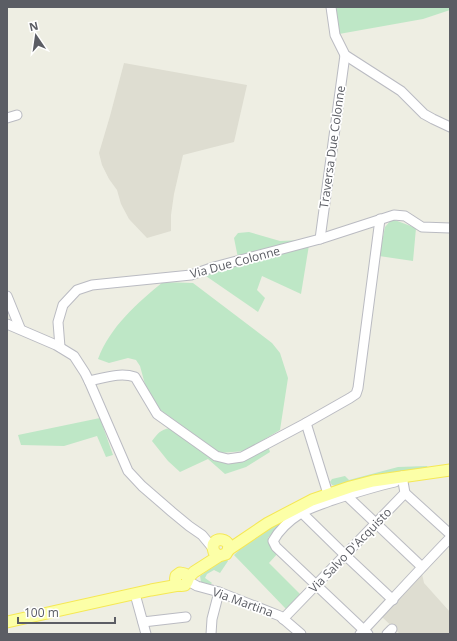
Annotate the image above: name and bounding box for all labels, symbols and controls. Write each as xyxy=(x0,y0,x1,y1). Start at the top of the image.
north arrow xyxy=(16,16,56,56)
text: N xyxy=(28,17,40,34)
street label: Traversa Due Colonne xyxy=(315,84,349,209)
street label: Via Due Colonne xyxy=(188,242,282,282)
street label: Via Salvo D'Acquisto xyxy=(305,504,395,596)
street label: Via Martina xyxy=(210,583,276,621)
scale bar xyxy=(18,599,115,625)
text: 100 m xyxy=(24,604,59,621)

